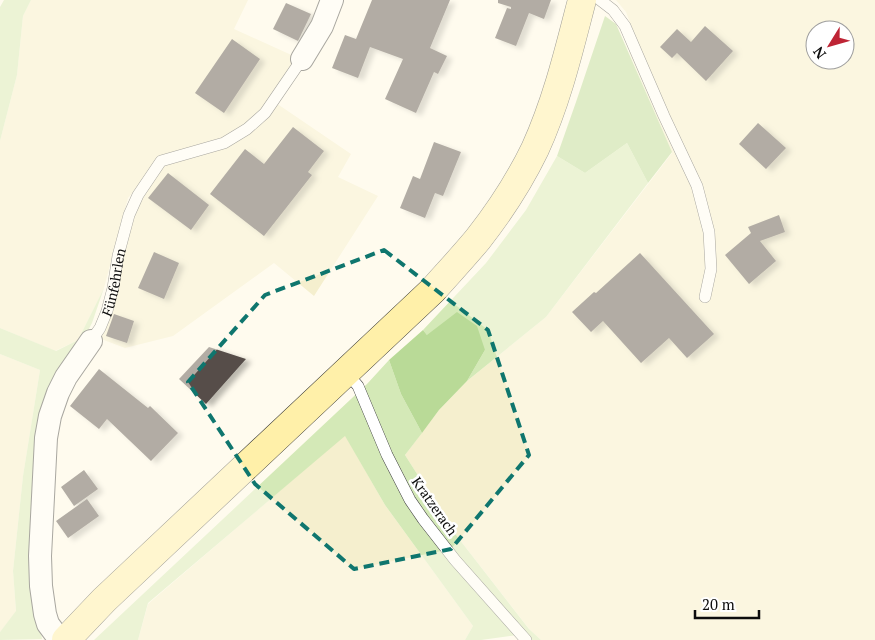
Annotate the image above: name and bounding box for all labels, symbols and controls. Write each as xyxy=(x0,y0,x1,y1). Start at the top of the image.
north arrow xyxy=(805,20,855,70)
text: N xyxy=(808,43,830,63)
street label: Fünfehrlen xyxy=(96,245,129,319)
street label: Kratzerach xyxy=(408,473,462,539)
scale bar xyxy=(695,588,759,620)
text: 20 m xyxy=(702,594,735,614)

